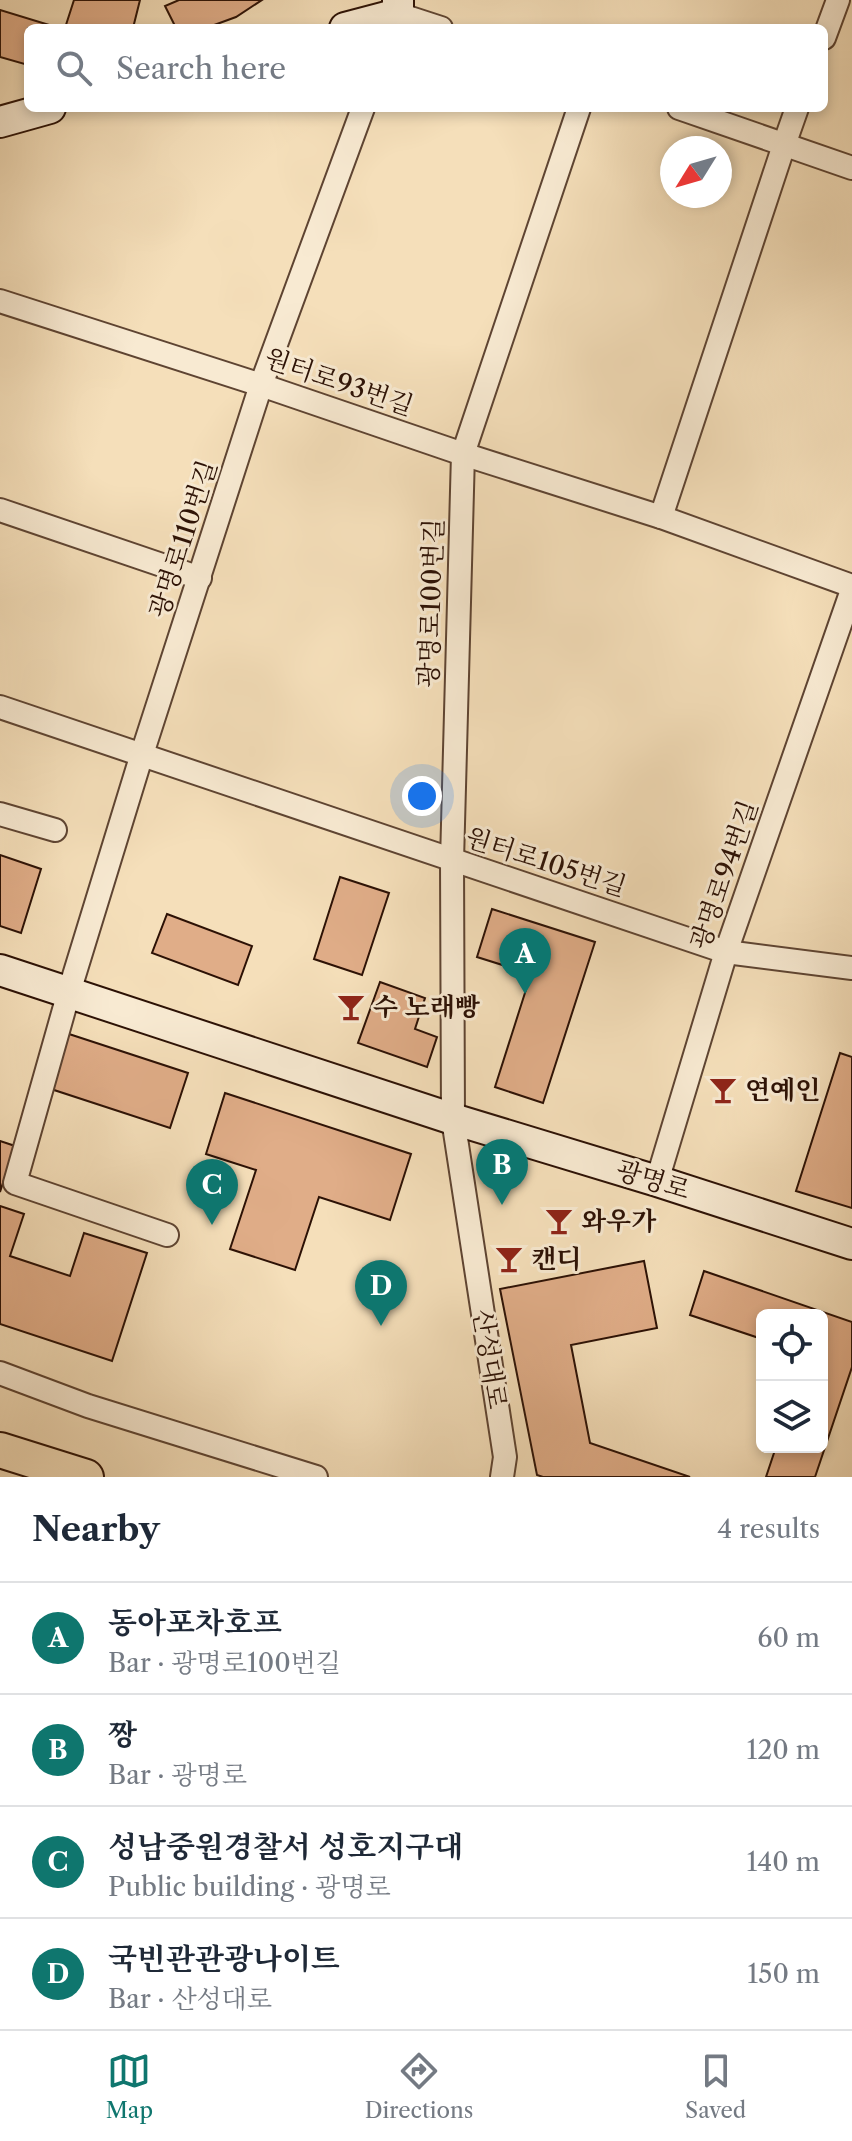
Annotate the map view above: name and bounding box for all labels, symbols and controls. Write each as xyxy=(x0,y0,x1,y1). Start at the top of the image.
search box xyxy=(24,24,828,112)
icon: search xyxy=(52,46,96,90)
text: Search here xyxy=(116,50,286,87)
north arrow xyxy=(660,136,732,208)
street label: 원터로93번길 xyxy=(260,342,418,422)
street label: 광명로110번길 xyxy=(142,456,224,622)
street label: 광명로100번길 xyxy=(412,518,450,688)
your location xyxy=(402,776,442,816)
street label: 광명로94번길 xyxy=(684,796,764,954)
street label: 원터로105번길 xyxy=(462,821,630,903)
pin: A xyxy=(499,928,551,994)
place label: 수 노래빵 xyxy=(373,991,481,1023)
bar icon: 수 노래빵 xyxy=(336,992,366,1022)
place label: 연예인 xyxy=(745,1074,820,1106)
bar icon: 연예인 xyxy=(708,1075,738,1105)
pin: B xyxy=(476,1139,528,1205)
street label: 광명로 xyxy=(612,1154,694,1206)
pin: C xyxy=(186,1159,238,1225)
place label: 와우가 xyxy=(581,1205,657,1237)
bar icon: 와우가 xyxy=(544,1206,574,1236)
place label: 캔디 xyxy=(531,1243,581,1275)
bar icon: 캔디 xyxy=(494,1244,524,1274)
pin: D xyxy=(355,1260,407,1326)
street label: 산성대로 xyxy=(466,1307,514,1411)
map controls xyxy=(756,1309,828,1453)
button: locate xyxy=(756,1309,828,1381)
button: layers xyxy=(756,1381,828,1453)
text: Nearby xyxy=(32,1508,160,1550)
text: 4 results xyxy=(717,1513,820,1545)
text: 동아포차호프 xyxy=(108,1604,282,1641)
text: A xyxy=(48,1622,68,1654)
text: 60 m xyxy=(757,1622,820,1654)
text: Bar · 광명로100번길 xyxy=(108,1647,341,1679)
text: 짱 xyxy=(108,1716,137,1753)
text: B xyxy=(48,1734,68,1766)
text: 120 m xyxy=(746,1734,820,1766)
text: Bar · 광명로 xyxy=(108,1759,247,1791)
text: 성남중원경찰서 성호지구대 xyxy=(108,1828,463,1865)
text: C xyxy=(48,1846,68,1878)
text: 140 m xyxy=(746,1846,820,1878)
text: Public building · 광명로 xyxy=(108,1871,391,1903)
text: 국빈관관광나이트 xyxy=(108,1940,340,1977)
text: D xyxy=(47,1958,69,1990)
text: 150 m xyxy=(747,1958,820,1990)
text: Bar · 산성대로 xyxy=(108,1983,272,2015)
tab: Map xyxy=(106,2049,153,2124)
tab: Directions xyxy=(365,2049,473,2124)
tab: Saved xyxy=(685,2049,746,2124)

